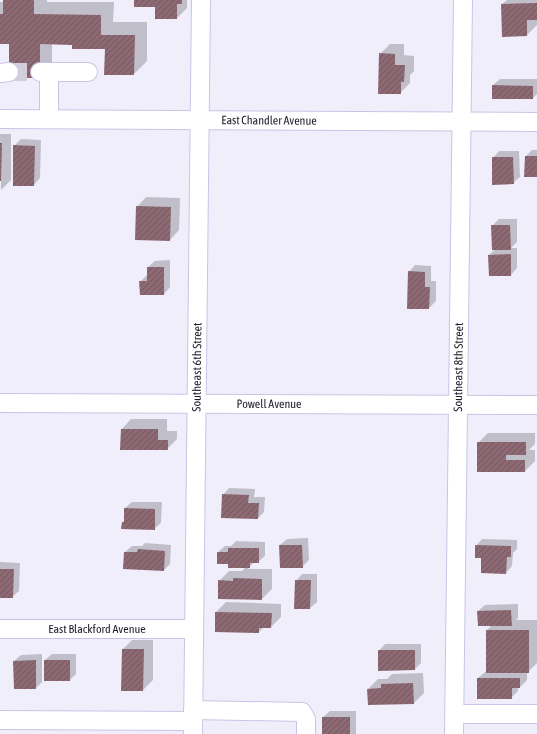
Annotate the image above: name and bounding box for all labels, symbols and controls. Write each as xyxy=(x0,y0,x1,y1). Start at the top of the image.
street label: East Chandler Avenue xyxy=(221,113,317,128)
street label: Southeast 6th Street xyxy=(190,322,204,412)
street label: Southeast 8th Street xyxy=(451,322,466,412)
street label: Powell Avenue xyxy=(236,397,302,411)
street label: East Blackford Avenue xyxy=(48,622,146,636)

